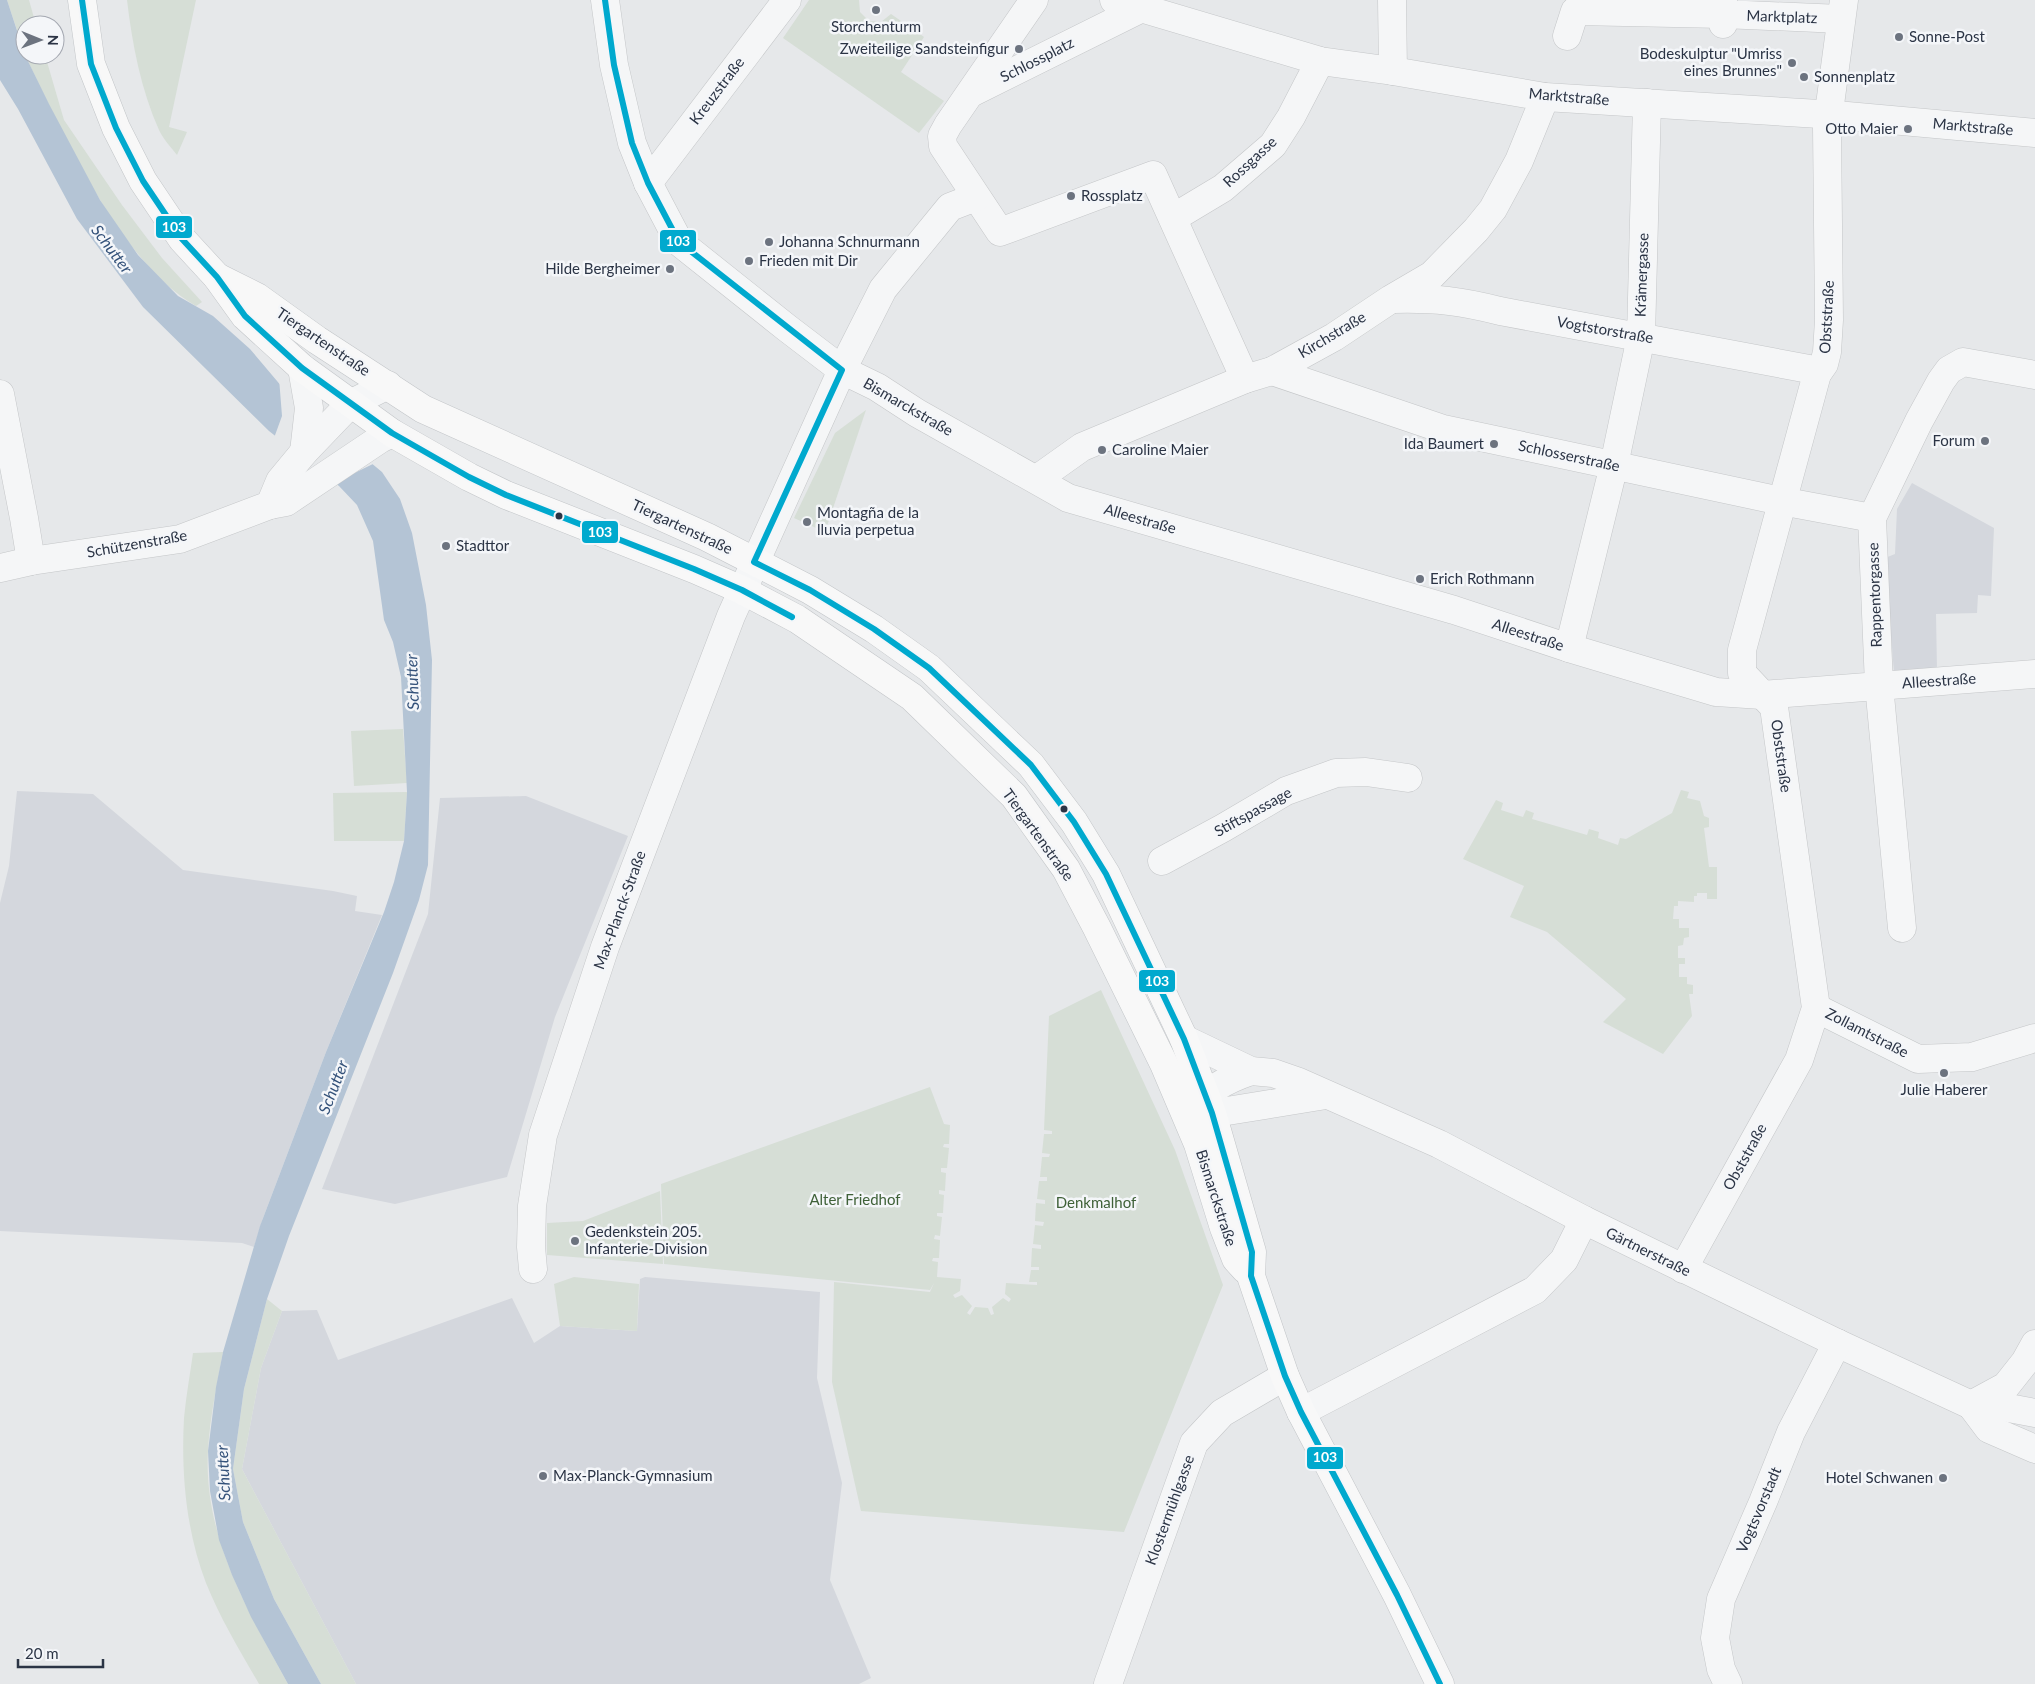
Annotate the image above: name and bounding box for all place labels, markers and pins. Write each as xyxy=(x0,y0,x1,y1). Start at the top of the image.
marker: Storchenturm xyxy=(870,4,882,16)
place label: Storchenturm xyxy=(831,17,921,35)
place label: Sonne-Post xyxy=(1909,27,1985,45)
marker: Sonne-Post xyxy=(1893,31,1905,43)
place label: Zweiteilige Sandsteinfigur xyxy=(840,39,1010,57)
marker: Zweiteilige Sandsteinfigur xyxy=(1013,43,1025,55)
place label: Bodeskulptur "Umriss eines Brunnes" xyxy=(1640,44,1782,79)
marker: Bodeskulptur "Umriss eines Brunnes" xyxy=(1786,57,1798,69)
place label: Sonnenplatz xyxy=(1814,67,1895,85)
marker: Sonnenplatz xyxy=(1798,71,1810,83)
place label: Otto Maier xyxy=(1825,119,1899,137)
marker: Otto Maier xyxy=(1902,123,1914,135)
place label: Rossplatz xyxy=(1081,186,1143,204)
marker: Rossplatz xyxy=(1065,190,1077,202)
place label: Johanna Schnurmann xyxy=(779,232,920,250)
marker: Johanna Schnurmann xyxy=(763,236,775,248)
place label: Frieden mit Dir xyxy=(759,251,858,269)
marker: Frieden mit Dir xyxy=(743,255,755,267)
place label: Hilde Bergheimer xyxy=(545,259,661,277)
marker: Hilde Bergheimer xyxy=(664,263,676,275)
place label: Forum xyxy=(1933,431,1975,449)
place label: Ida Baumert xyxy=(1404,434,1485,452)
marker: Forum xyxy=(1979,435,1991,447)
marker: Ida Baumert xyxy=(1488,438,1500,450)
place label: Caroline Maier xyxy=(1112,440,1209,458)
marker: Caroline Maier xyxy=(1096,444,1108,456)
place label: Montagña de la lluvia perpetua xyxy=(817,503,919,538)
unlabelled marker xyxy=(554,511,564,521)
marker: Montagña de la lluvia perpetua xyxy=(801,516,813,528)
place label: Stadttor xyxy=(456,536,510,554)
marker: Stadttor xyxy=(440,540,452,552)
place label: Erich Rothmann xyxy=(1430,569,1534,587)
marker: Erich Rothmann xyxy=(1414,573,1426,585)
unlabelled marker xyxy=(1059,804,1069,814)
marker: Julie Haberer xyxy=(1938,1067,1950,1079)
place label: Julie Haberer xyxy=(1901,1080,1988,1098)
place label: Gedenkstein 205. Infanterie-Division xyxy=(585,1222,707,1257)
marker: Gedenkstein 205. Infanterie-Division xyxy=(569,1235,581,1247)
place label: Max-Planck-Gymnasium xyxy=(553,1466,713,1484)
place label: Hotel Schwanen xyxy=(1825,1468,1933,1486)
marker: Max-Planck-Gymnasium xyxy=(537,1470,549,1482)
marker: Hotel Schwanen xyxy=(1937,1472,1949,1484)

